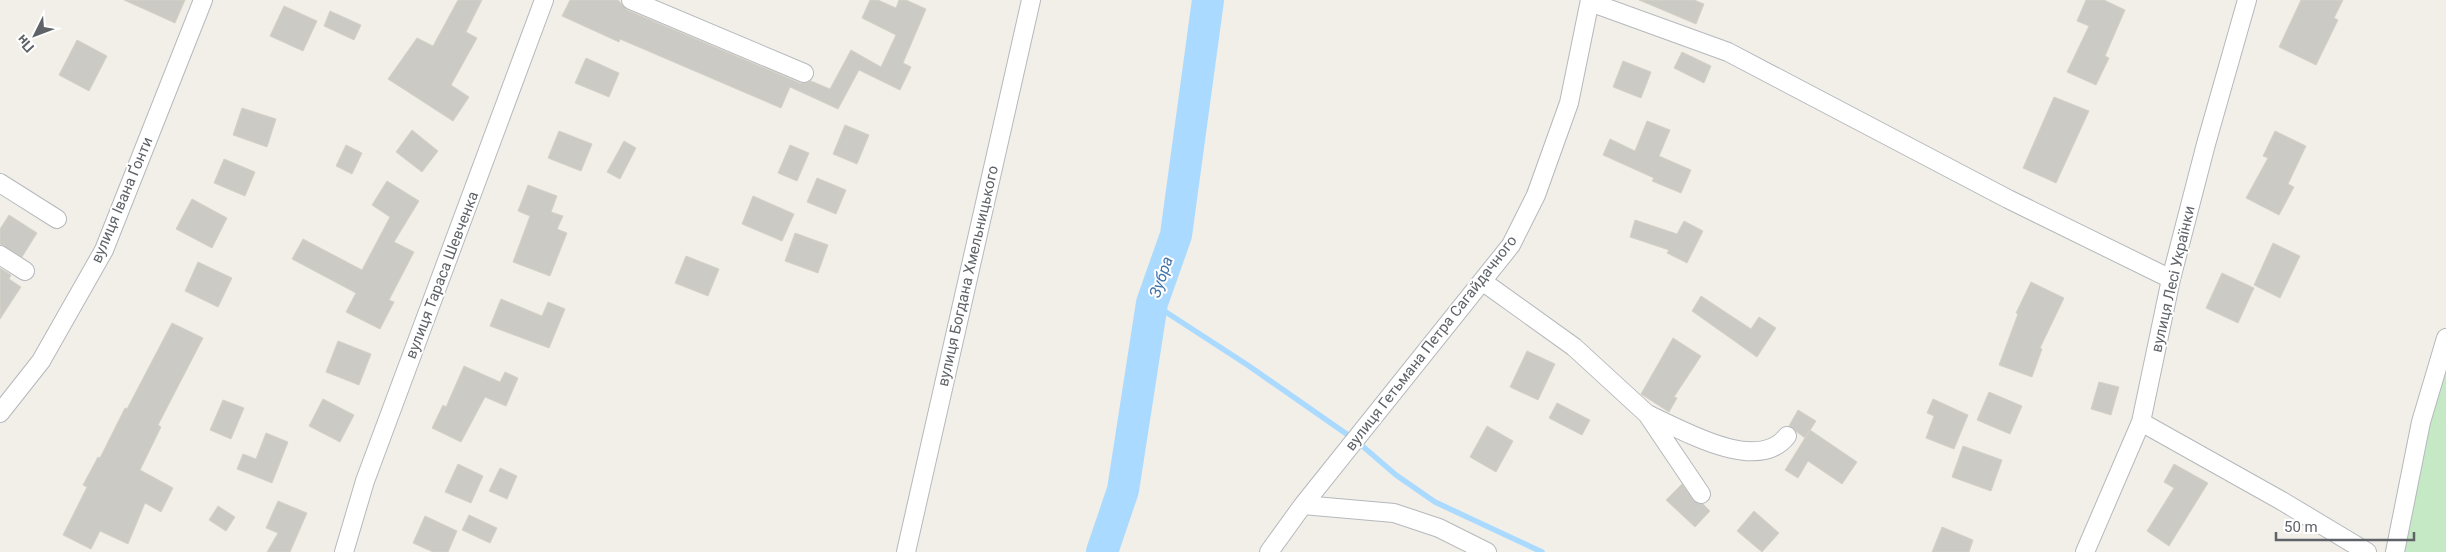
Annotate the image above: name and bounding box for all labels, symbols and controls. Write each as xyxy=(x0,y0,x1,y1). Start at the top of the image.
north arrow xyxy=(10,10,60,60)
text: Пн xyxy=(13,32,37,56)
street label: вулиця Івана Ґонти xyxy=(87,134,157,266)
street label: вулиця Богдана Хмельницького xyxy=(934,164,1002,388)
street label: вулиця Тараса Шевченка xyxy=(402,189,482,361)
street label: вулиця Лесі Українки xyxy=(2147,204,2199,354)
street label: вулиця Гетьмана Петра Сагайдачного xyxy=(1341,232,1521,454)
water label: Зубра xyxy=(1145,254,1177,300)
scale bar xyxy=(2276,510,2414,542)
text: 50 m xyxy=(2284,518,2318,536)

